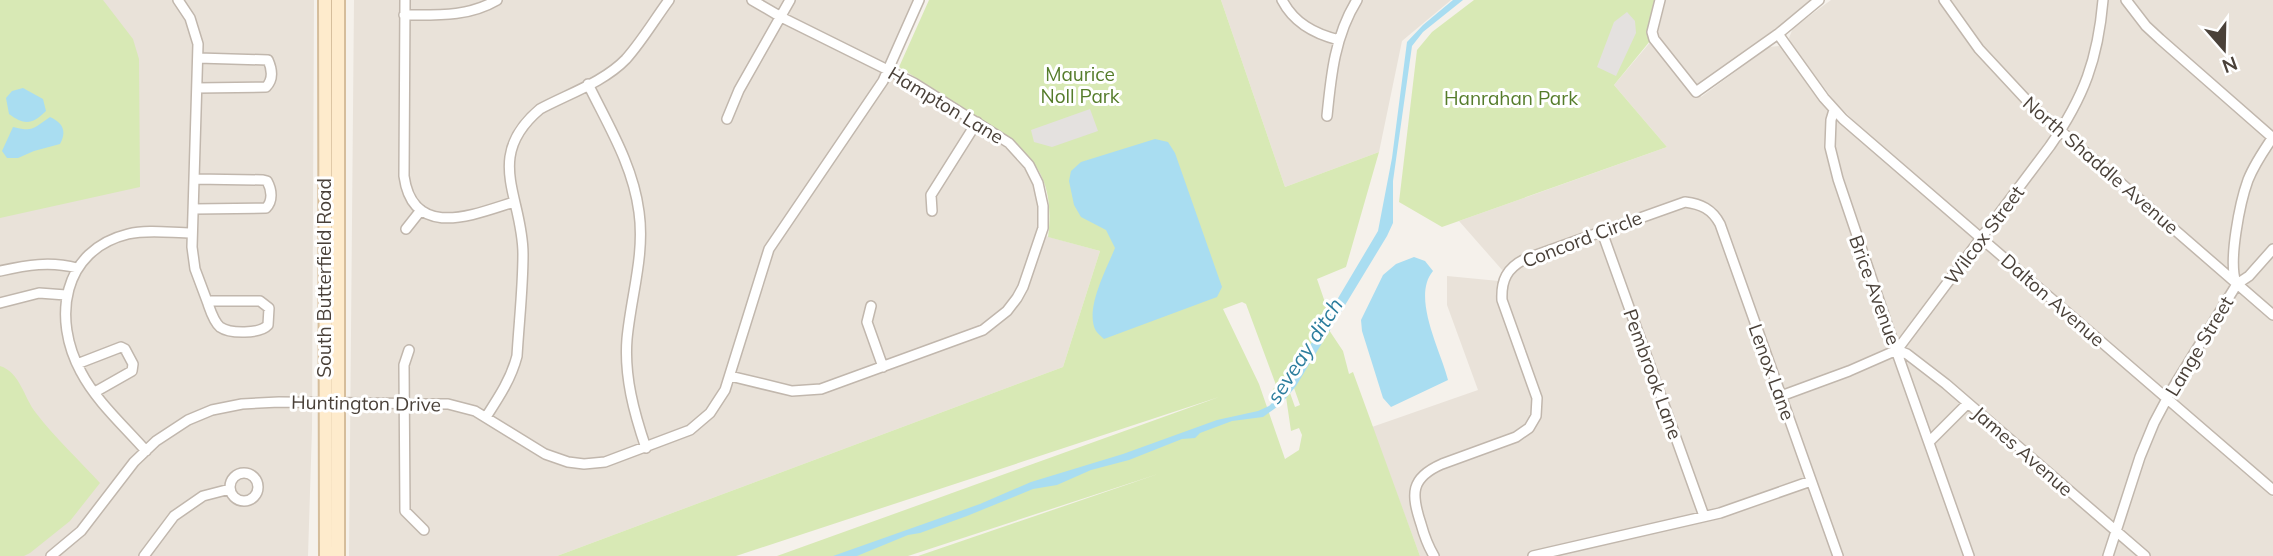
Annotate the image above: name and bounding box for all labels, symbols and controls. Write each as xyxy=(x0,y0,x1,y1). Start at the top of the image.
north arrow xyxy=(2189,14,2259,84)
text: N xyxy=(2219,51,2241,79)
street label: Hampton Lane xyxy=(884,61,1008,149)
park label: Maurice Noll Park xyxy=(1040,62,1120,108)
park label: Hanrahan Park xyxy=(1444,86,1578,110)
street label: North Shaddle Avenue xyxy=(2018,91,2184,239)
street label: South Butterfield Road xyxy=(312,178,336,378)
street label: Wilcox Street xyxy=(1939,181,2029,289)
street label: Concord Circle xyxy=(1519,205,1645,273)
street label: Brice Avenue xyxy=(1844,232,1906,348)
street label: Dalton Avenue xyxy=(1996,248,2110,352)
street label: Lange Street xyxy=(2160,291,2238,400)
water label: seveay ditch xyxy=(1260,293,1348,408)
street label: Pembrook Lane xyxy=(1618,306,1688,442)
street label: Lenox Lane xyxy=(1743,321,1801,423)
street label: Huntington Drive xyxy=(291,390,441,416)
street label: James Avenue xyxy=(1968,401,2078,501)

